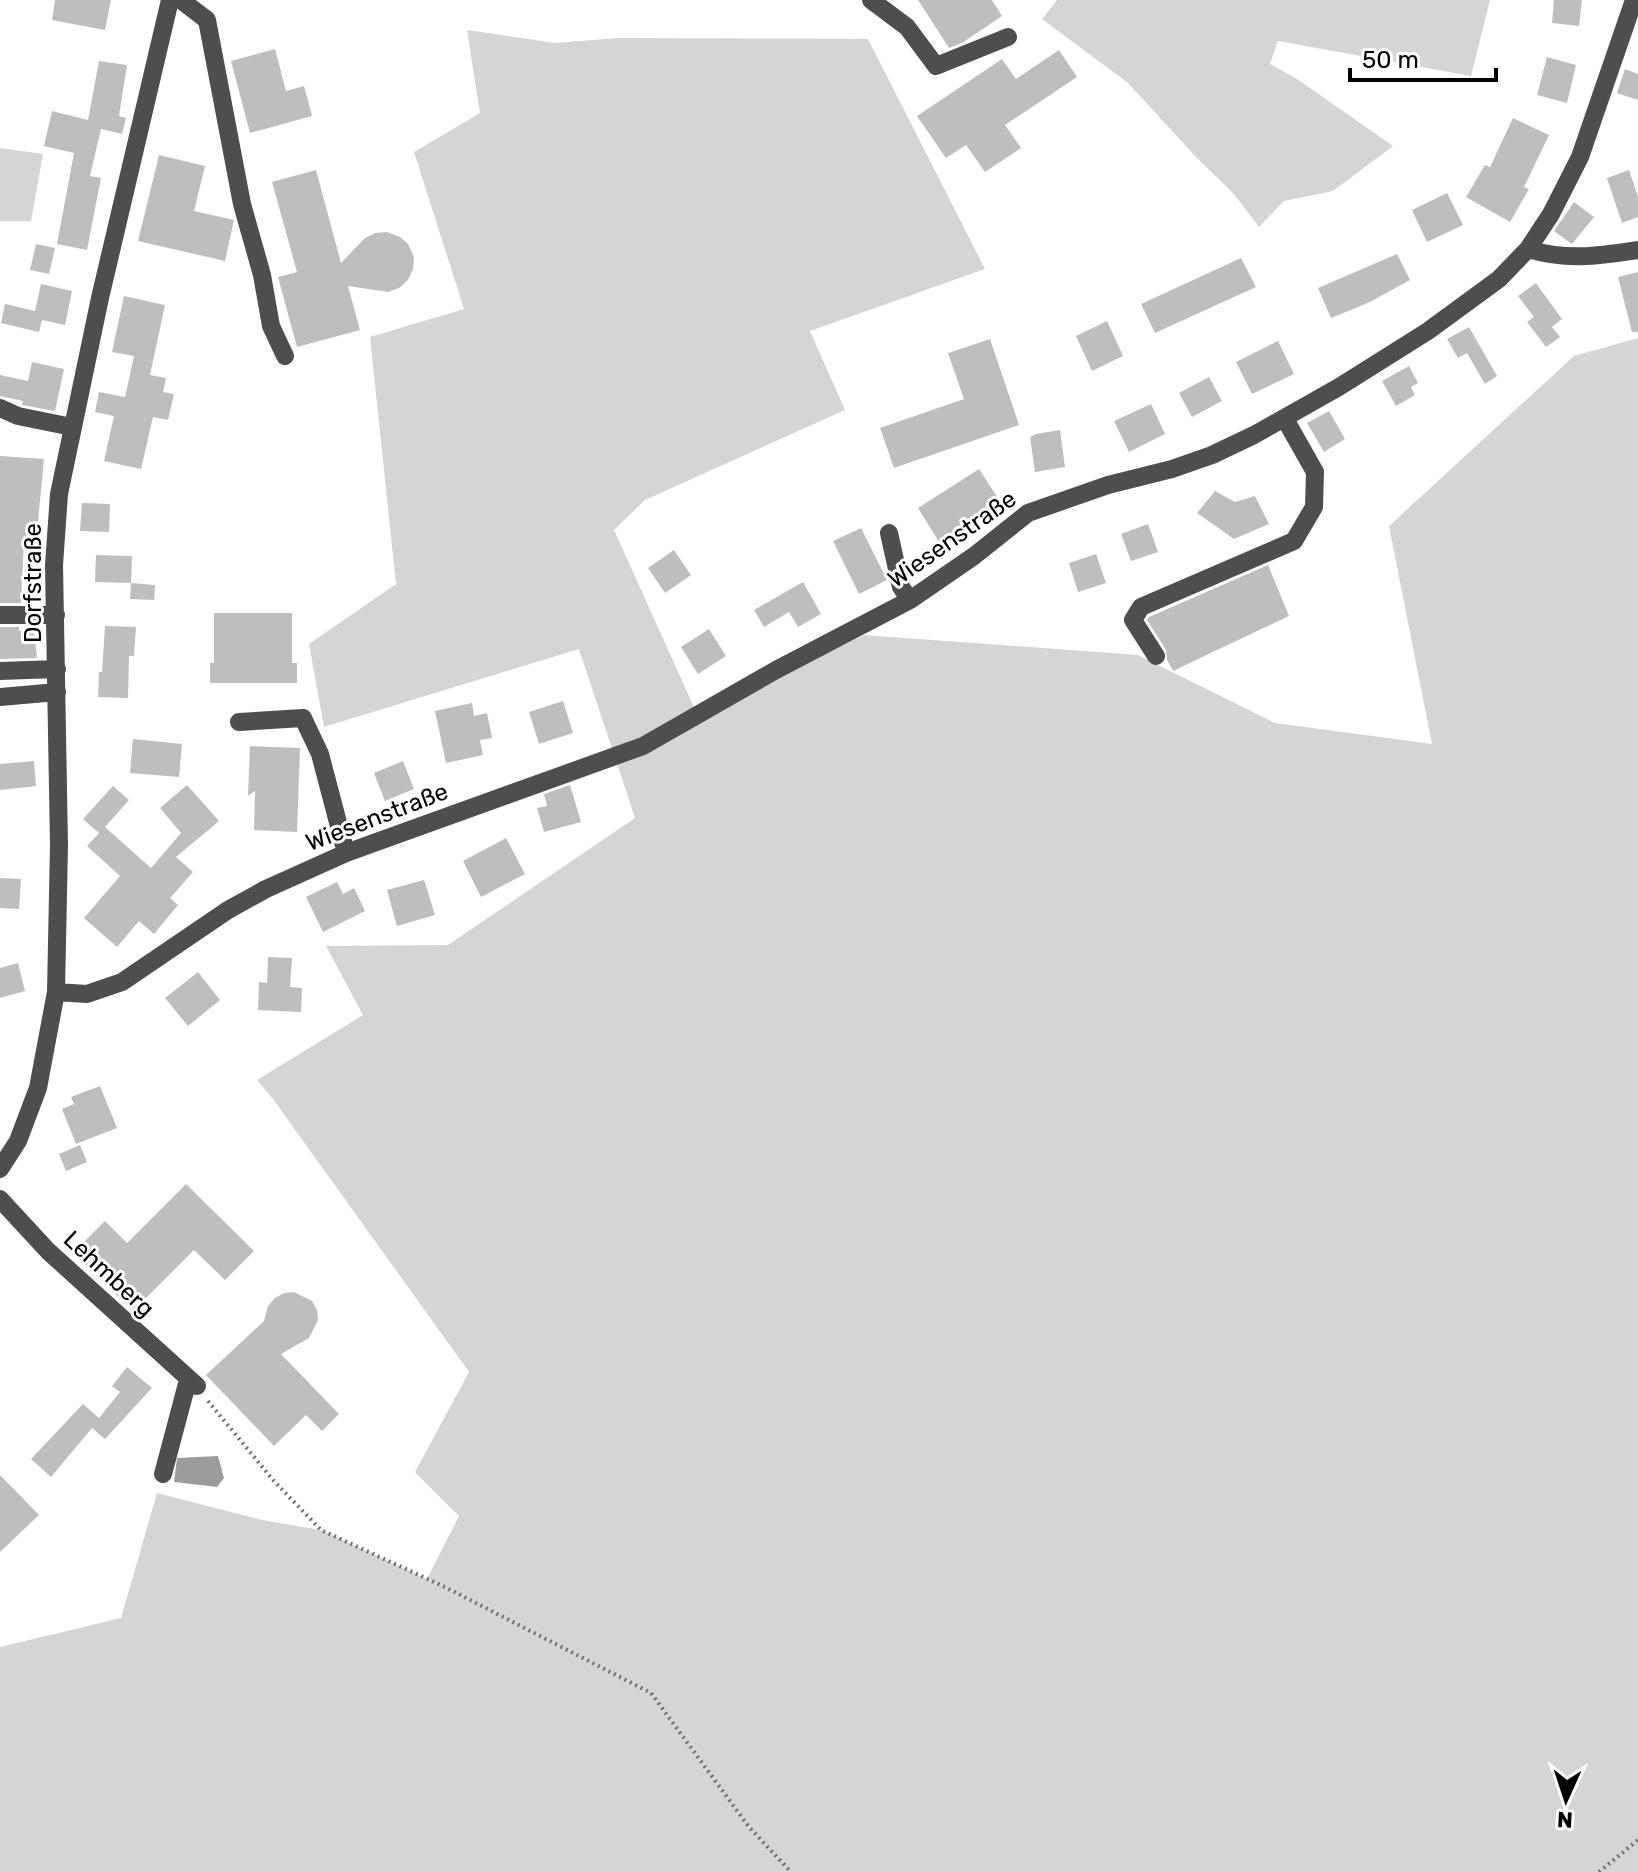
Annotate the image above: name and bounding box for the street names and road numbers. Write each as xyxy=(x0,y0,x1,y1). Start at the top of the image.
street label: Wiesenstraße xyxy=(883,484,1021,594)
street label: Dorfstraße xyxy=(19,523,47,643)
street label: Wiesenstraße xyxy=(302,777,452,857)
street label: Lehmberg xyxy=(58,1225,160,1323)

